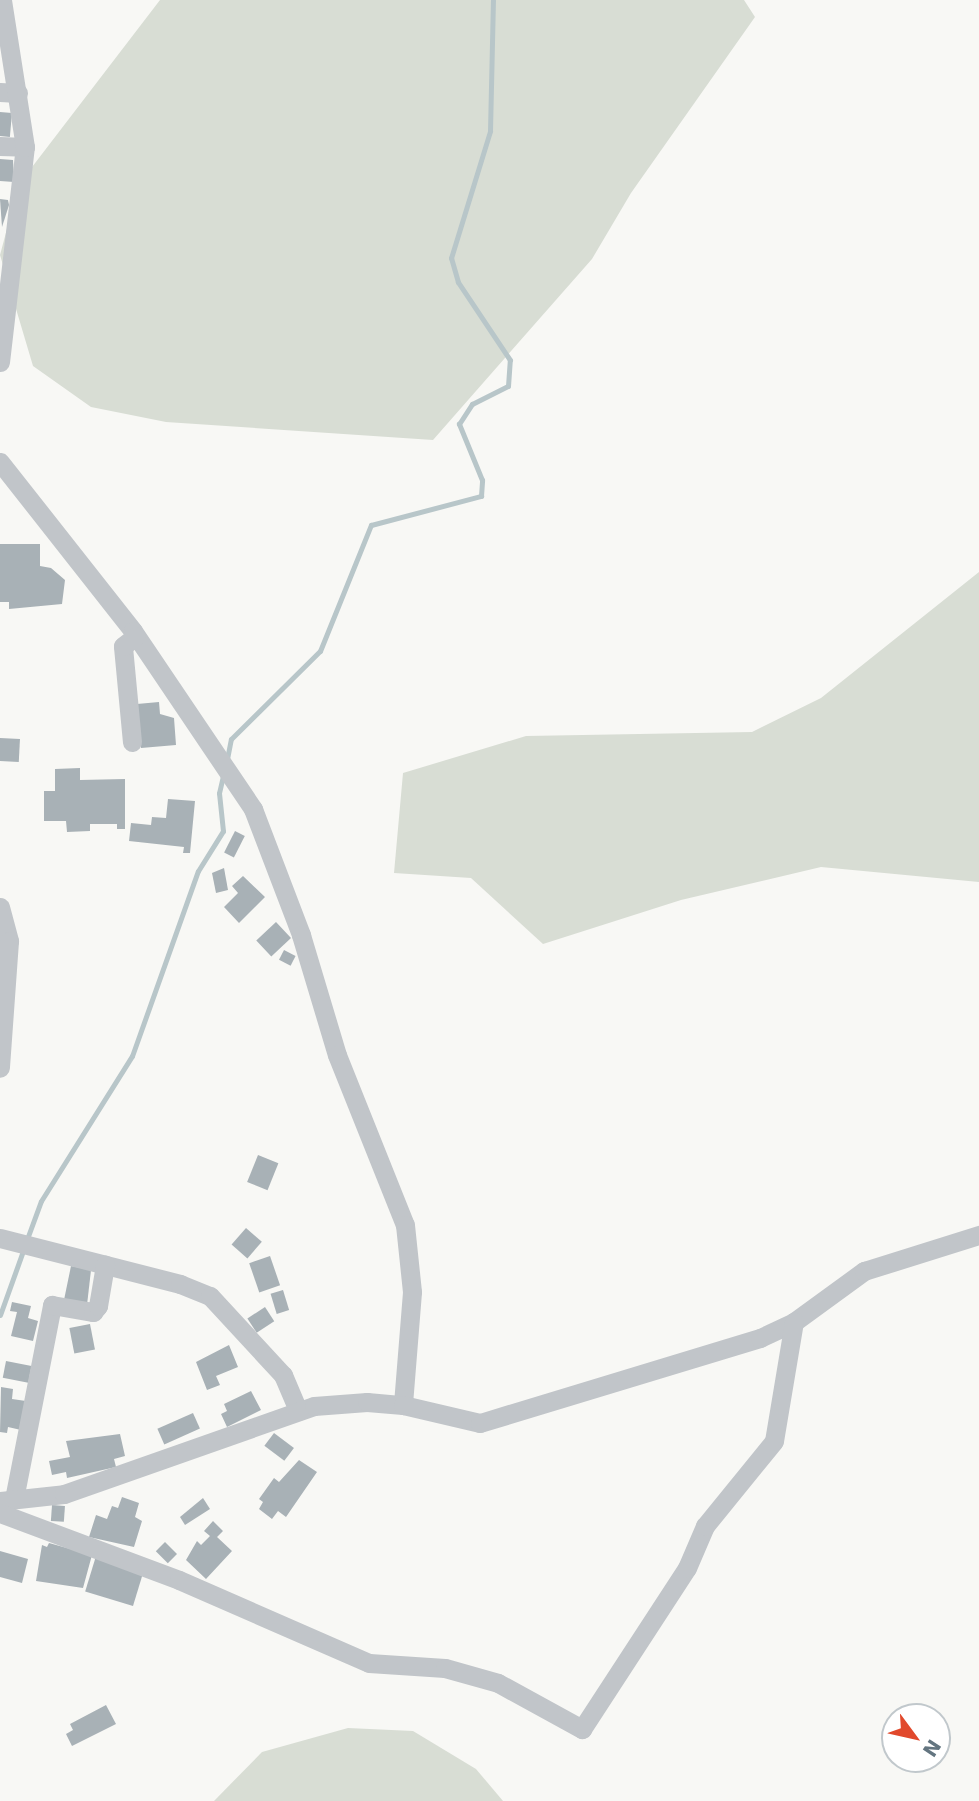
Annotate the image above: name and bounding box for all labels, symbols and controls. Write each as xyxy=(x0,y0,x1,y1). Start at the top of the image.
north arrow xyxy=(881,1703,951,1773)
text: N xyxy=(918,1736,945,1761)

